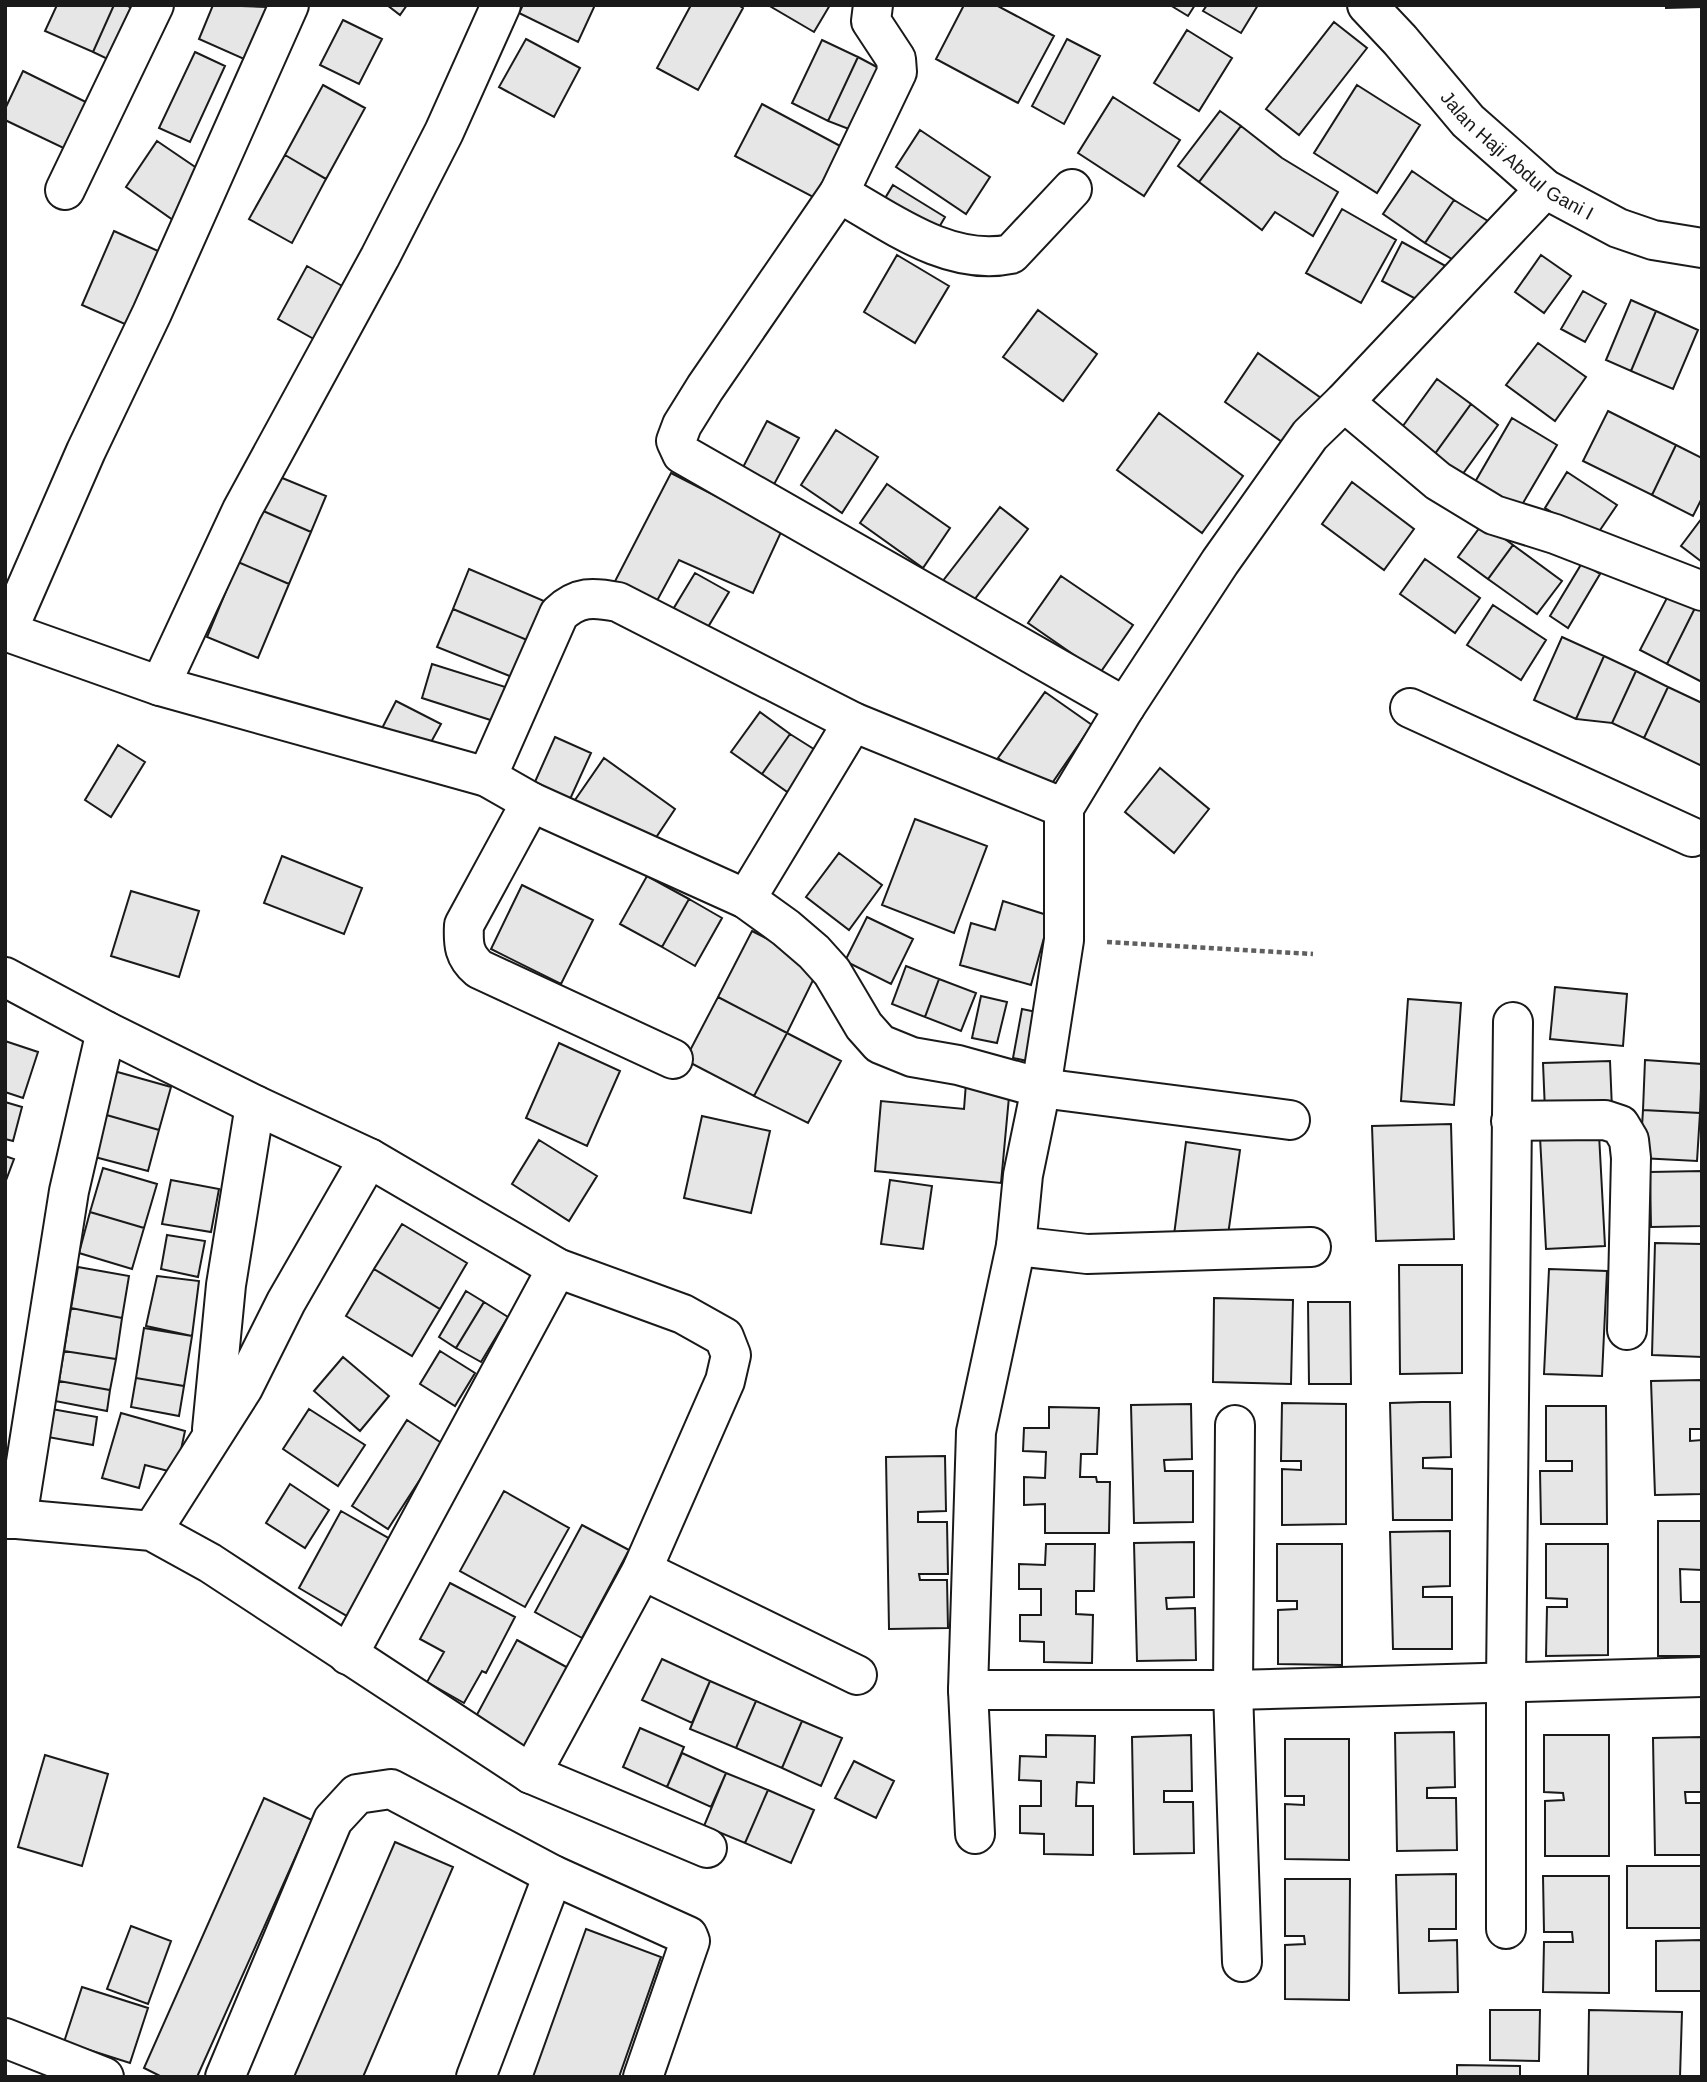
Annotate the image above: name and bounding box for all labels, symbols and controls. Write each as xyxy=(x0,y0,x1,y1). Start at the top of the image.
street label: Jalan Haji Abdul Gani I xyxy=(1437,87,1597,224)

